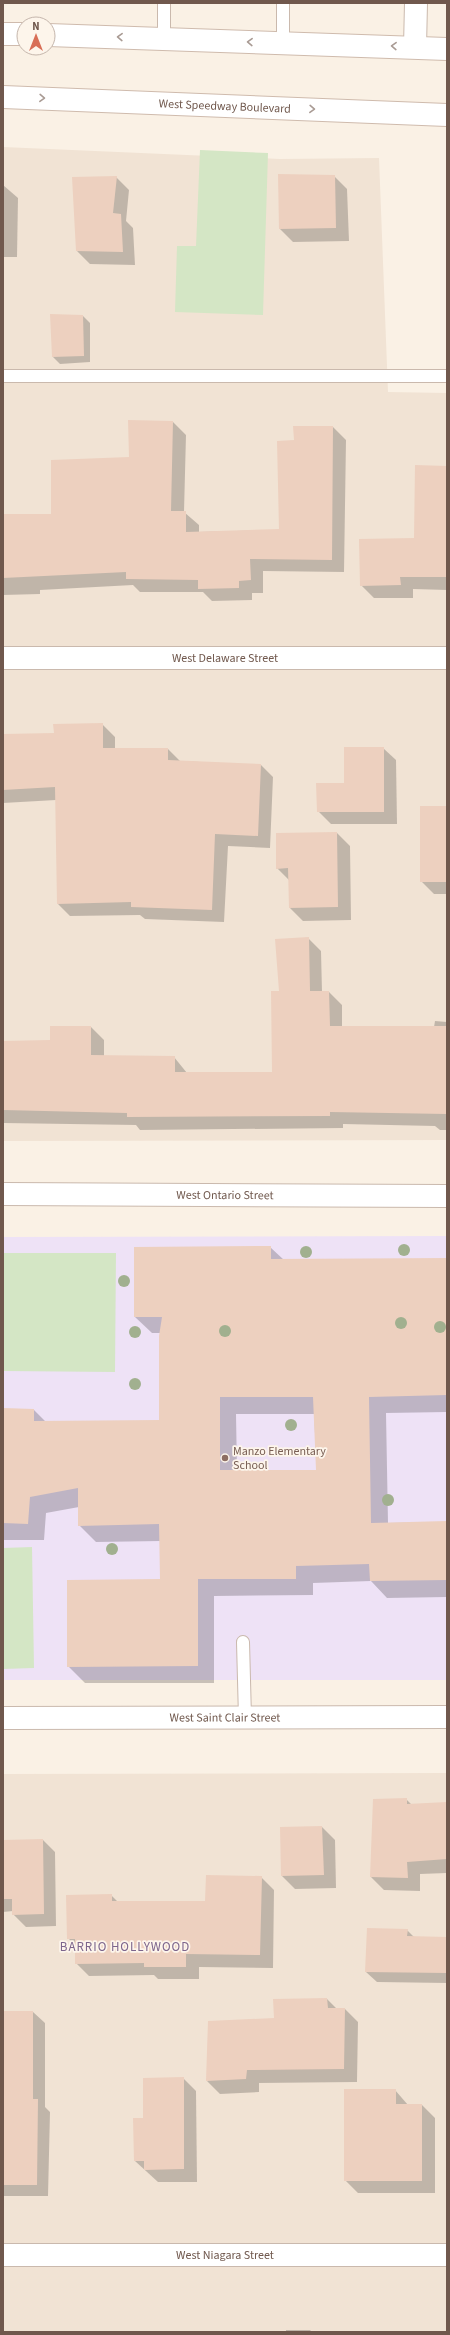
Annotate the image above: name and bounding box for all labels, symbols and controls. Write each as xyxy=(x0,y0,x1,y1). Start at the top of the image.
north arrow xyxy=(16,16,56,56)
text: N xyxy=(32,19,40,34)
one-way arrow xyxy=(117,33,123,42)
one-way arrow xyxy=(247,37,253,46)
one-way arrow xyxy=(391,42,397,50)
one-way arrow xyxy=(39,94,45,103)
street label: West Speedway Boulevard xyxy=(158,95,291,117)
one-way arrow xyxy=(309,105,315,113)
street label: West Delaware Street xyxy=(172,650,278,667)
street label: West Ontario Street xyxy=(176,1186,274,1204)
place label: Manzo Elementary School xyxy=(233,1443,326,1474)
marker: Manzo Elementary School xyxy=(220,1453,230,1463)
street label: West Saint Clair Street xyxy=(170,1709,280,1726)
district label: BARRIO HOLLYWOOD xyxy=(60,1938,190,1956)
street label: West Niagara Street xyxy=(176,2247,274,2264)

